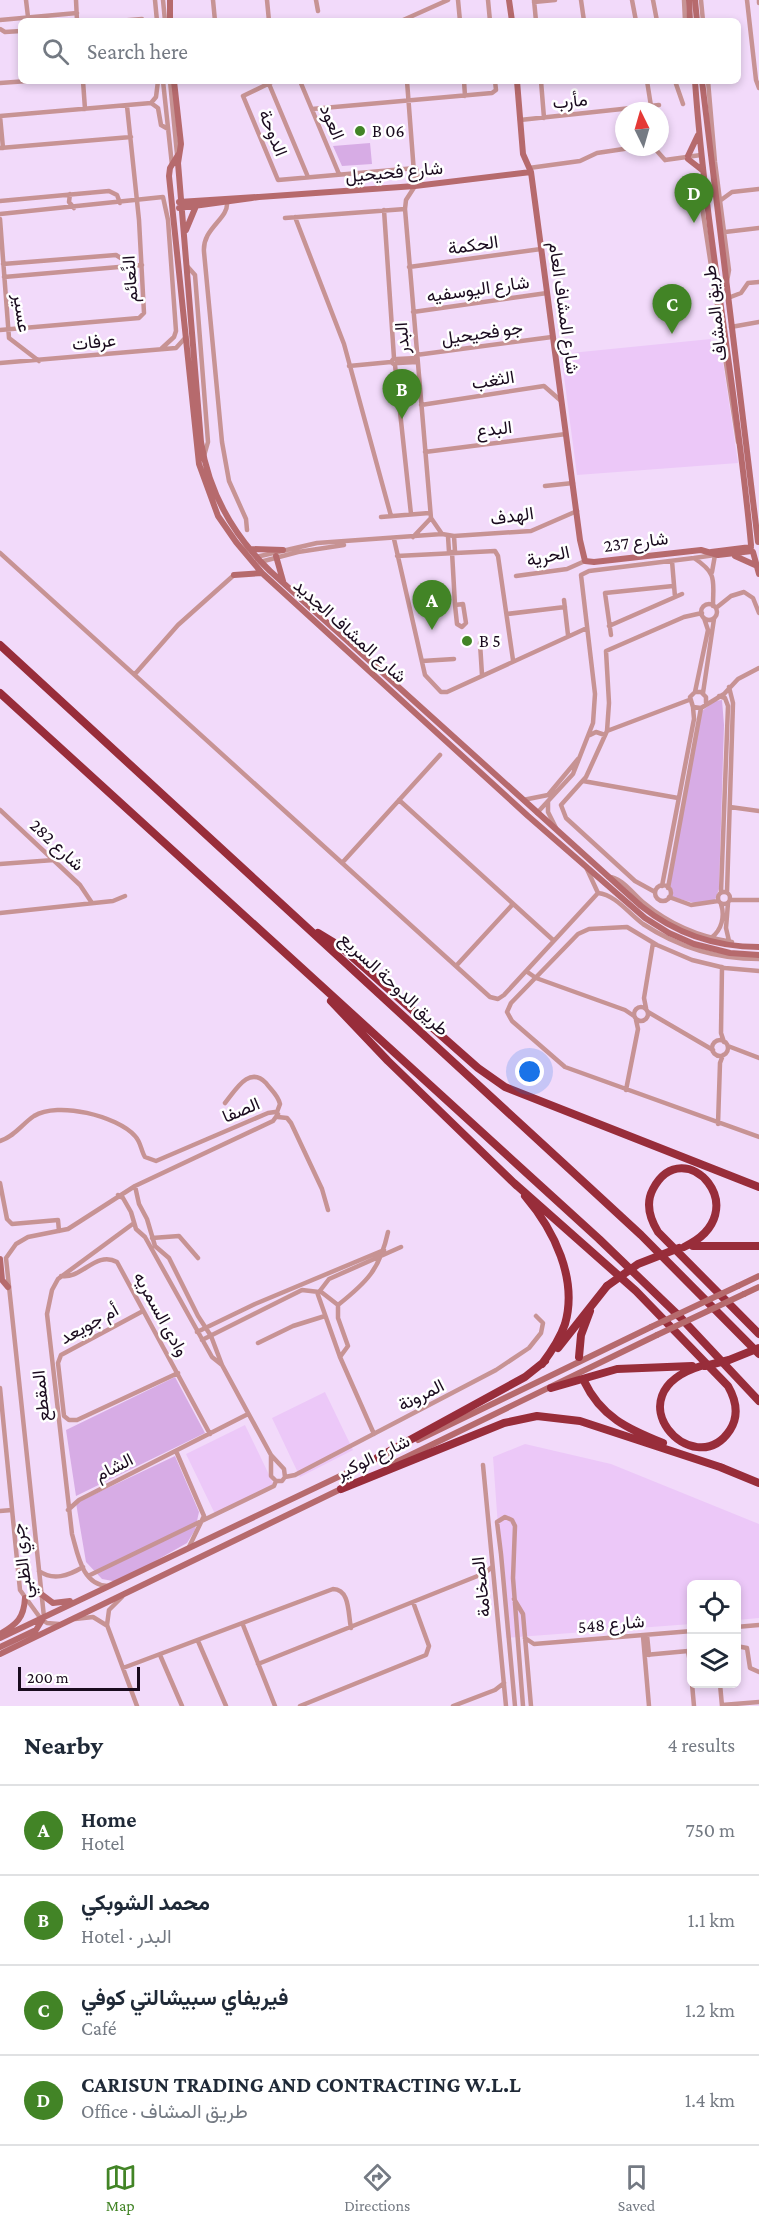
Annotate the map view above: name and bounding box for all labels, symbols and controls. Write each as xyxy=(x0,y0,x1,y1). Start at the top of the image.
search box xyxy=(18,18,741,84)
icon: search xyxy=(39,35,72,68)
text: Search here xyxy=(87,39,188,64)
street label: مأرب xyxy=(552,89,588,114)
street label: العود xyxy=(315,101,348,143)
north arrow xyxy=(615,102,669,156)
street label: الدوحة xyxy=(254,107,291,160)
place label: B 06 xyxy=(372,121,405,141)
marker: B 06 xyxy=(353,124,367,138)
street label: شارع فحيحيل xyxy=(344,158,444,188)
pin: D xyxy=(674,174,714,223)
street label: الحكمة xyxy=(447,232,499,258)
street label: شارع المشاف العام xyxy=(543,241,583,376)
street label: النًعائم xyxy=(118,255,144,303)
street label: طريق المشاف xyxy=(699,264,732,362)
street label: شارع اليوسفيه xyxy=(425,272,531,308)
pin: C xyxy=(652,284,692,334)
street label: عسير xyxy=(8,291,35,334)
street label: جو فحيحيل xyxy=(440,317,524,350)
street label: البدر xyxy=(391,322,414,355)
street label: عرفات xyxy=(71,330,117,355)
street label: الثغب xyxy=(470,367,516,393)
pin: B xyxy=(382,370,422,419)
street label: البدع xyxy=(475,417,513,443)
street label: الهدف xyxy=(489,503,535,530)
street label: شارع 237 xyxy=(603,528,670,558)
street label: الحرية xyxy=(525,542,572,571)
street label: شارع المشاف الجديد xyxy=(288,575,410,688)
pin: A xyxy=(412,580,452,630)
place label: B 5 xyxy=(479,631,501,651)
marker: B 5 xyxy=(460,634,474,648)
street label: شارع 282 xyxy=(25,815,88,876)
street label: طريق الدوحة السريع xyxy=(334,928,453,1041)
your location xyxy=(515,1057,544,1086)
street label: الصفا xyxy=(219,1093,263,1127)
street label: وادى السمريه xyxy=(129,1268,192,1360)
street label: أم جويعد xyxy=(56,1300,123,1350)
street label: المقطع xyxy=(28,1369,56,1423)
street label: المرونة xyxy=(395,1375,448,1416)
street label: شارع الوكير xyxy=(332,1431,414,1486)
street label: الشام xyxy=(92,1449,137,1487)
street label: جري الظبي xyxy=(7,1521,42,1600)
street label: الصخامة xyxy=(468,1556,494,1618)
map controls xyxy=(687,1580,741,1688)
button: locate xyxy=(687,1580,741,1634)
street label: شارع 548 xyxy=(577,1611,645,1639)
button: layers xyxy=(687,1634,741,1688)
scale bar xyxy=(18,1664,140,1692)
text: 200 m xyxy=(27,1669,69,1686)
text: Nearby xyxy=(24,1731,103,1760)
text: 4 results xyxy=(668,1734,735,1756)
text: Home xyxy=(81,1807,136,1832)
text: A xyxy=(38,1819,49,1841)
text: 750 m xyxy=(685,1819,735,1841)
text: Hotel xyxy=(81,1832,125,1854)
text: محمد الشوبكي xyxy=(81,1890,210,1915)
text: B xyxy=(38,1909,49,1931)
text: 1.1 km xyxy=(688,1909,735,1931)
text: Hotel · البدر xyxy=(81,1925,172,1947)
text: فيريفاي سبيشالتي كوفي xyxy=(81,1985,289,2010)
text: C xyxy=(37,1999,50,2021)
text: 1.2 km xyxy=(685,1999,735,2021)
text: Café xyxy=(81,2017,117,2039)
text: CARISUN TRADING AND CONTRACTING W.L.L xyxy=(81,2072,521,2097)
text: D xyxy=(37,2089,50,2111)
text: 1.4 km xyxy=(685,2089,735,2111)
text: Office · طريق المشاف xyxy=(81,2100,248,2122)
tab: Map xyxy=(104,2161,137,2214)
tab: Directions xyxy=(344,2161,410,2214)
tab: Saved xyxy=(618,2161,655,2214)

